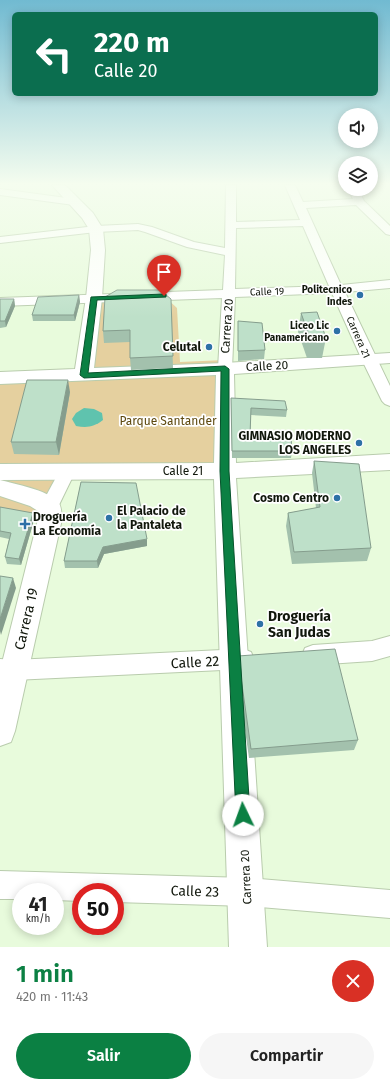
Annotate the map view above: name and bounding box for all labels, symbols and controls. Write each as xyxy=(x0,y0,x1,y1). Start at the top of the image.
text: 220 m xyxy=(94,26,170,59)
icon: left xyxy=(28,28,80,80)
text: Calle 20 xyxy=(94,60,158,82)
map controls xyxy=(338,108,378,196)
button: sound xyxy=(338,108,378,148)
button: layers xyxy=(338,156,378,196)
pin xyxy=(147,255,181,296)
icon: arrive xyxy=(153,261,175,283)
place label: Politecnico Indes xyxy=(302,284,352,308)
street label: Calle 19 xyxy=(250,285,284,299)
marker: Politecnico Indes xyxy=(355,290,365,300)
street label: Carrera 20 xyxy=(218,298,236,354)
street label: Carrera 21 xyxy=(344,315,373,360)
place label: Liceo Lic Panamericano xyxy=(264,320,329,344)
marker: Liceo Lic Panamericano xyxy=(332,326,342,336)
place label: Celutal xyxy=(163,340,201,354)
marker: Celutal xyxy=(204,342,214,352)
street label: Calle 20 xyxy=(245,358,289,374)
park label: Parque Santander xyxy=(119,414,217,428)
place label: GIMNASIO MODERNO LOS ANGELES xyxy=(238,429,351,457)
marker: GIMNASIO MODERNO LOS ANGELES xyxy=(354,438,364,448)
street label: Calle 21 xyxy=(163,464,203,478)
place label: Cosmo Centro xyxy=(253,491,329,505)
marker: Cosmo Centro xyxy=(332,493,342,503)
place label: El Palacio de la Pantaleta xyxy=(117,504,186,532)
place label: Droguería La Economía xyxy=(33,510,102,538)
marker: El Palacio de la Pantaleta xyxy=(104,513,114,523)
marker: Droguería La Economía xyxy=(20,519,30,529)
street label: Carrera 19 xyxy=(11,587,42,652)
place label: Droguería San Judas xyxy=(268,608,331,641)
marker: Droguería San Judas xyxy=(255,619,265,629)
street label: Calle 22 xyxy=(170,653,220,672)
position arrow xyxy=(222,794,264,836)
street label: Carrera 20 xyxy=(238,849,254,905)
street label: Calle 23 xyxy=(170,882,220,901)
speed limit sign: 50 xyxy=(72,883,124,935)
text: 41 xyxy=(28,892,48,916)
text: km/h xyxy=(26,913,50,925)
text: 1 min xyxy=(16,960,74,988)
button: close xyxy=(332,960,374,1002)
text: 420 m · 11:43 xyxy=(16,989,88,1004)
button: Salir xyxy=(16,1033,191,1079)
button: Compartir xyxy=(199,1033,374,1079)

